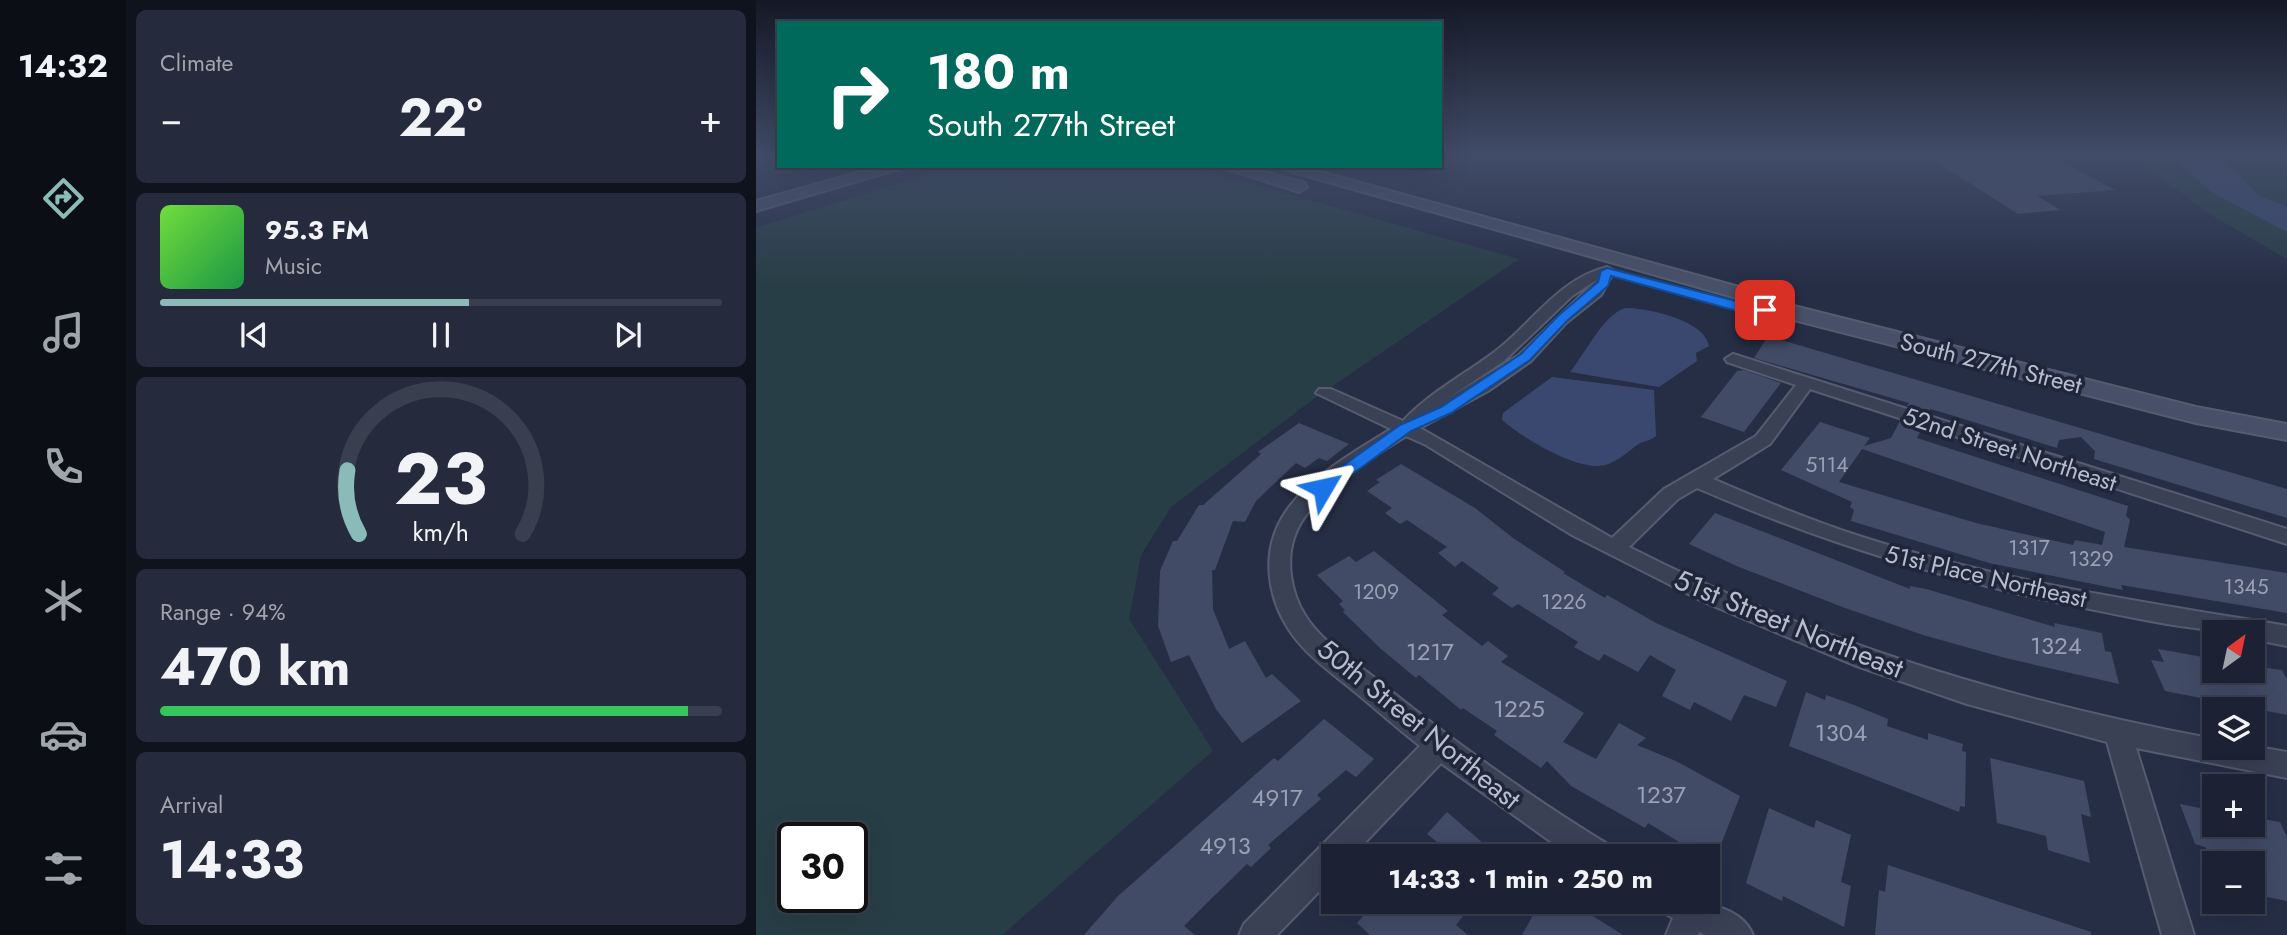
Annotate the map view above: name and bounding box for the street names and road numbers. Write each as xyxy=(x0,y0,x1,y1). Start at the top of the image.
street label: South 277th Street xyxy=(1896,324,2086,403)
street label: 52nd Street Northeast xyxy=(1899,398,2122,500)
street label: 51st Place Northeast xyxy=(1882,536,2090,616)
street label: 51st Street Northeast xyxy=(1668,559,1910,689)
street label: 50th Street Northeast xyxy=(1308,629,1530,819)

